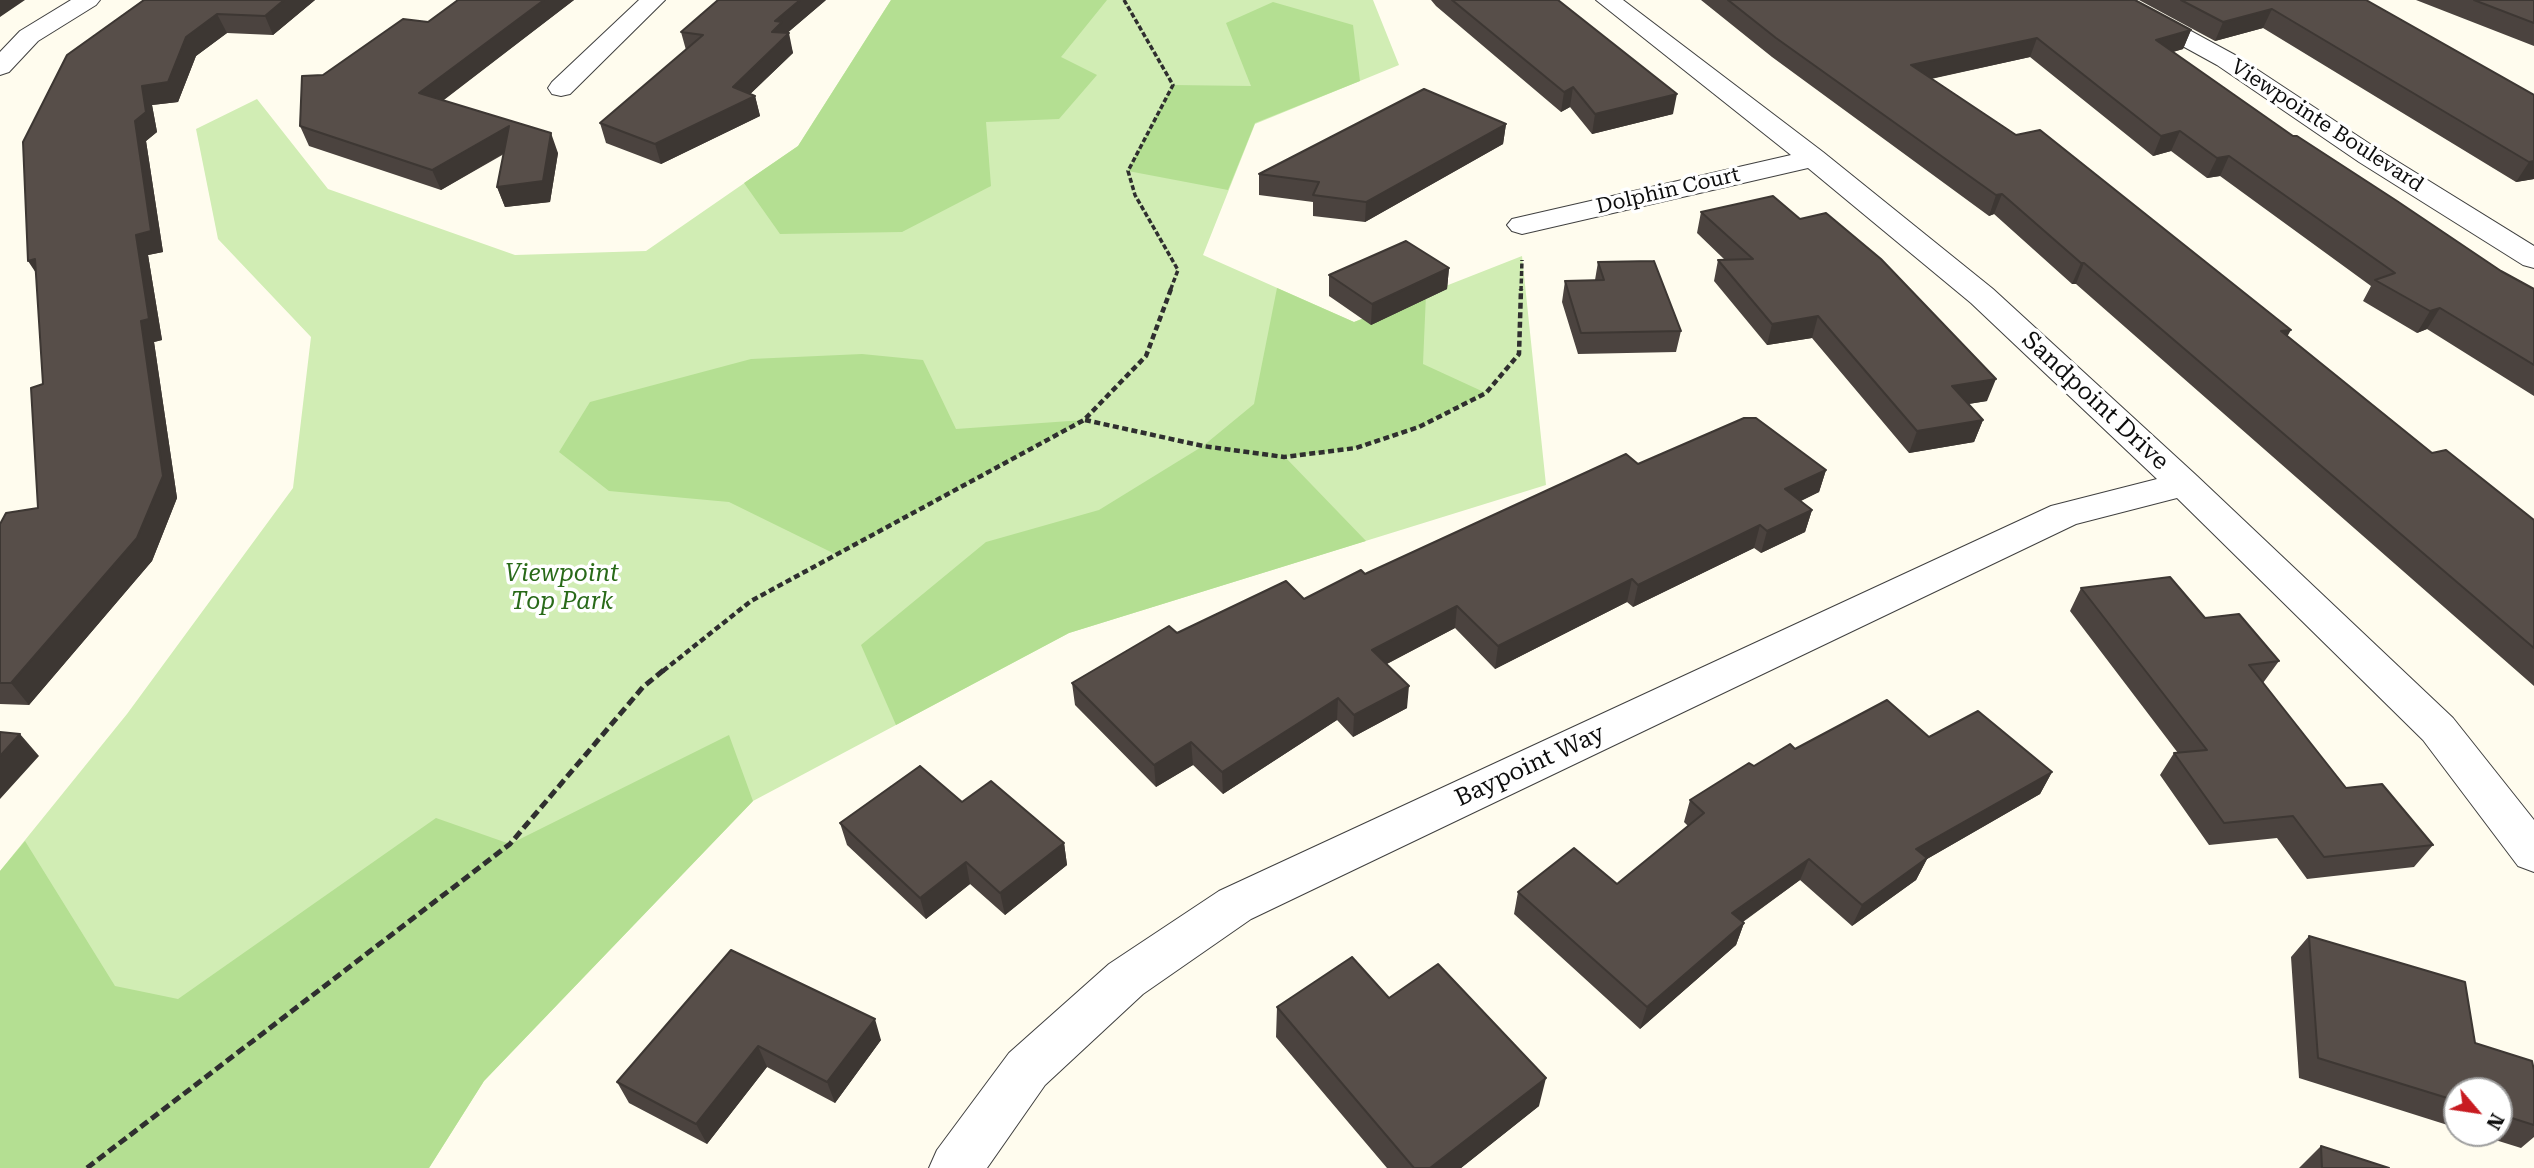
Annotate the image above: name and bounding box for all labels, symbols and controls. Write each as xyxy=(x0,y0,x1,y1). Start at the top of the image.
street label: Viewpointe Boulevard xyxy=(2226,54,2428,198)
street label: Dolphin Court xyxy=(1594,162,1742,220)
street label: Sandpoint Drive xyxy=(2016,326,2174,476)
park label: Viewpoint Top Park xyxy=(505,560,619,616)
street label: Baypoint Way xyxy=(1451,719,1609,813)
north arrow xyxy=(2443,1077,2513,1147)
text: N xyxy=(2481,1109,2509,1133)

